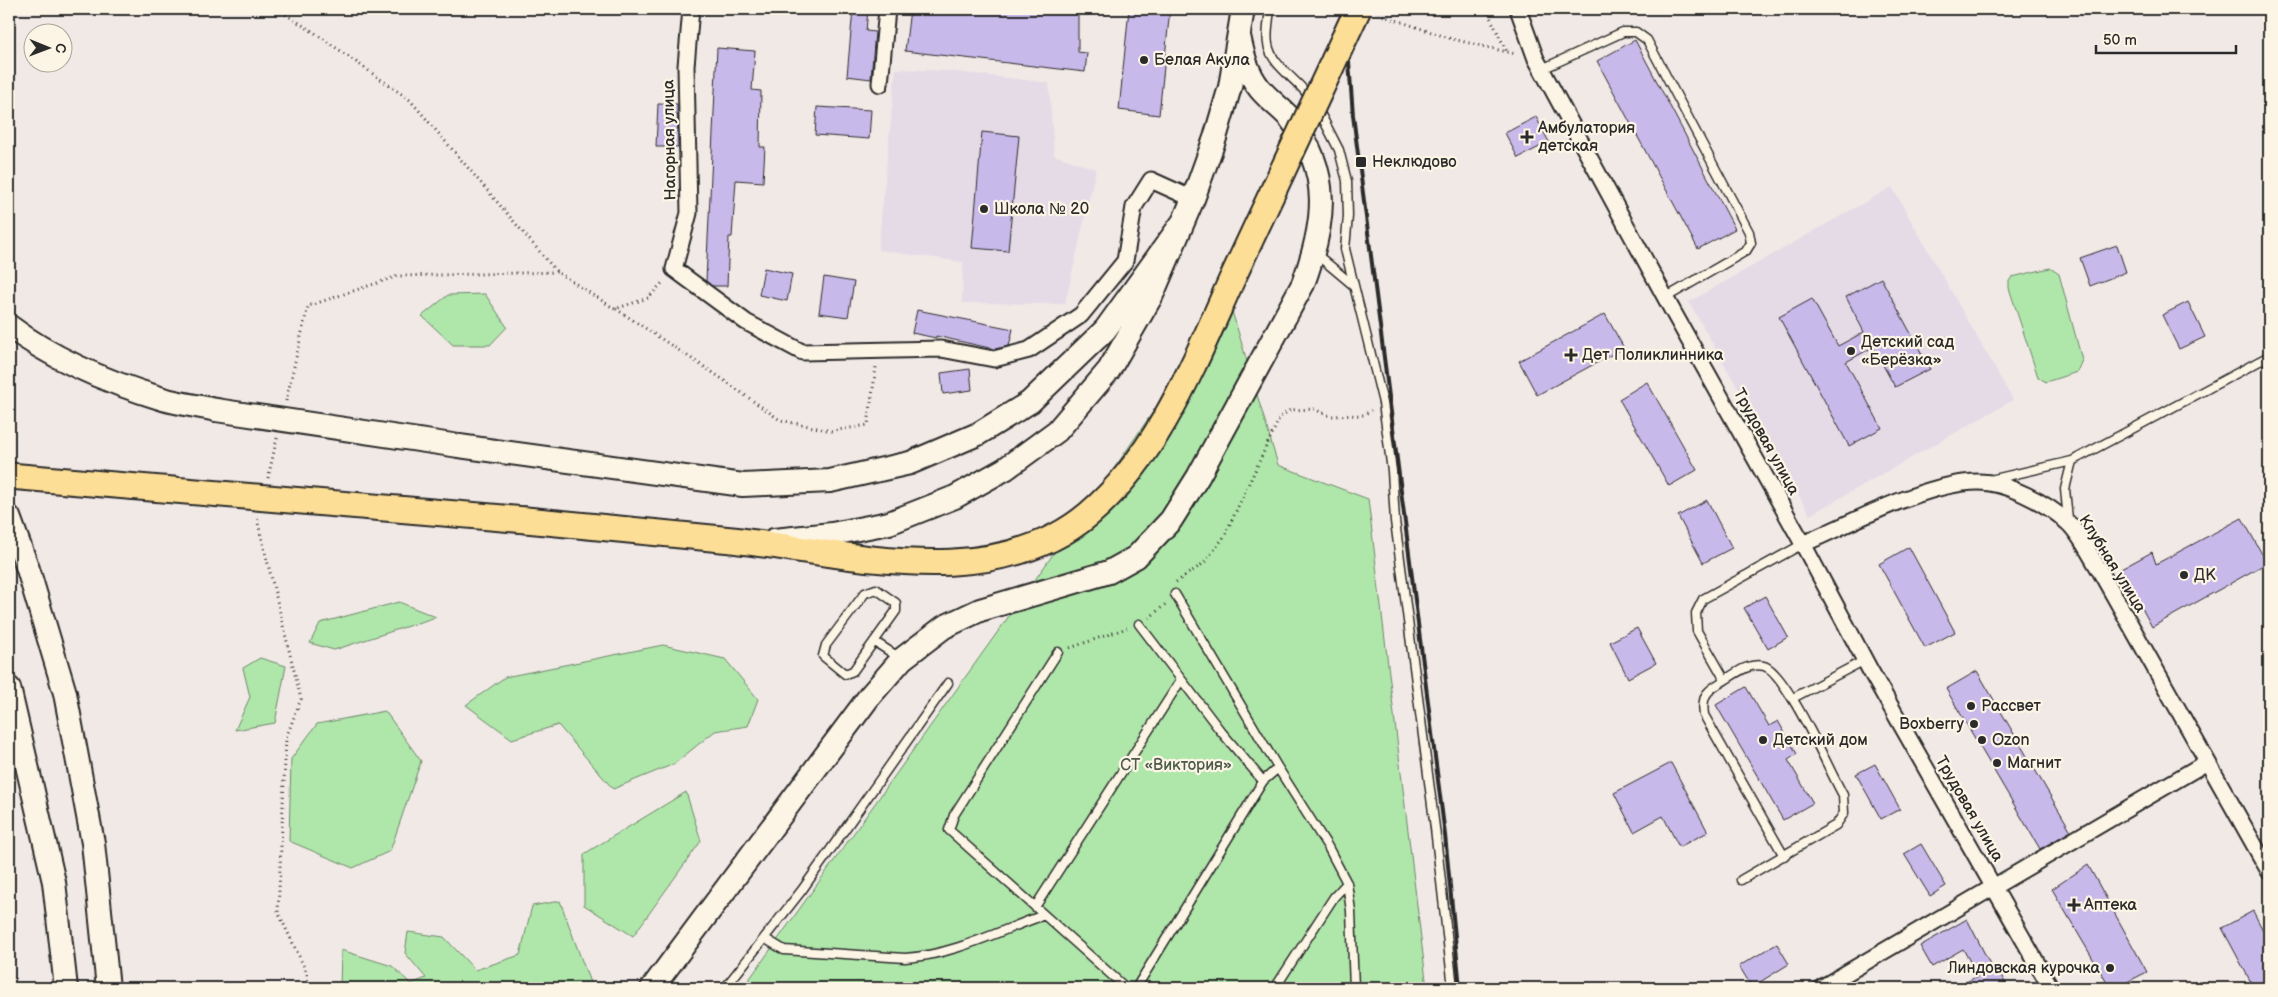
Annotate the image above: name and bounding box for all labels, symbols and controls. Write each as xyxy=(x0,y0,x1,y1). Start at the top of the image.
north arrow xyxy=(22,22,72,72)
scale bar xyxy=(2096,22,2236,54)
text: 50 m xyxy=(2103,31,2137,50)
text: С xyxy=(52,43,69,53)
place label: Белая Акула xyxy=(1154,51,1250,70)
marker: Белая Акула xyxy=(1138,54,1150,66)
street label: Нагорная улица xyxy=(659,79,681,200)
place label: Амбулатория детская xyxy=(1537,119,1635,156)
marker: Амбулатория детская xyxy=(1520,130,1534,144)
place label: Неклюдово xyxy=(1372,153,1457,172)
marker: Неклюдово xyxy=(1354,155,1368,169)
place label: Школа № 20 xyxy=(994,200,1089,219)
marker: Школа № 20 xyxy=(978,203,990,215)
place label: Детский сад «Берёзка» xyxy=(1861,333,1954,370)
marker: Детский сад «Берёзка» xyxy=(1845,345,1857,357)
place label: Дет Поликлинника xyxy=(1582,346,1724,365)
marker: Дет Поликлинника xyxy=(1564,348,1578,362)
street label: Трудовая улица xyxy=(1729,385,1803,499)
street label: Клубная улица xyxy=(2074,512,2150,617)
place label: ДК xyxy=(2194,566,2216,585)
marker: ДК xyxy=(2178,569,2190,581)
place label: Рассвет xyxy=(1981,697,2042,716)
marker: Рассвет xyxy=(1965,700,1977,712)
place label: Boxberry xyxy=(1899,715,1965,734)
marker: Boxberry xyxy=(1968,718,1980,730)
place label: Детский дом xyxy=(1773,731,1868,750)
place label: Ozon xyxy=(1992,731,2030,750)
marker: Детский дом xyxy=(1757,734,1769,746)
marker: Ozon xyxy=(1976,734,1988,746)
street label: Трудовая улица xyxy=(1931,753,2007,866)
place label: Магнит xyxy=(2007,754,2062,773)
park label: СТ «Виктория» xyxy=(1120,756,1232,775)
marker: Магнит xyxy=(1991,757,2003,769)
place label: Аптека xyxy=(2083,896,2138,915)
marker: Аптека xyxy=(2068,899,2080,911)
place label: Линдовская курочка xyxy=(1946,959,2101,978)
marker: Линдовская курочка xyxy=(2104,962,2116,974)

